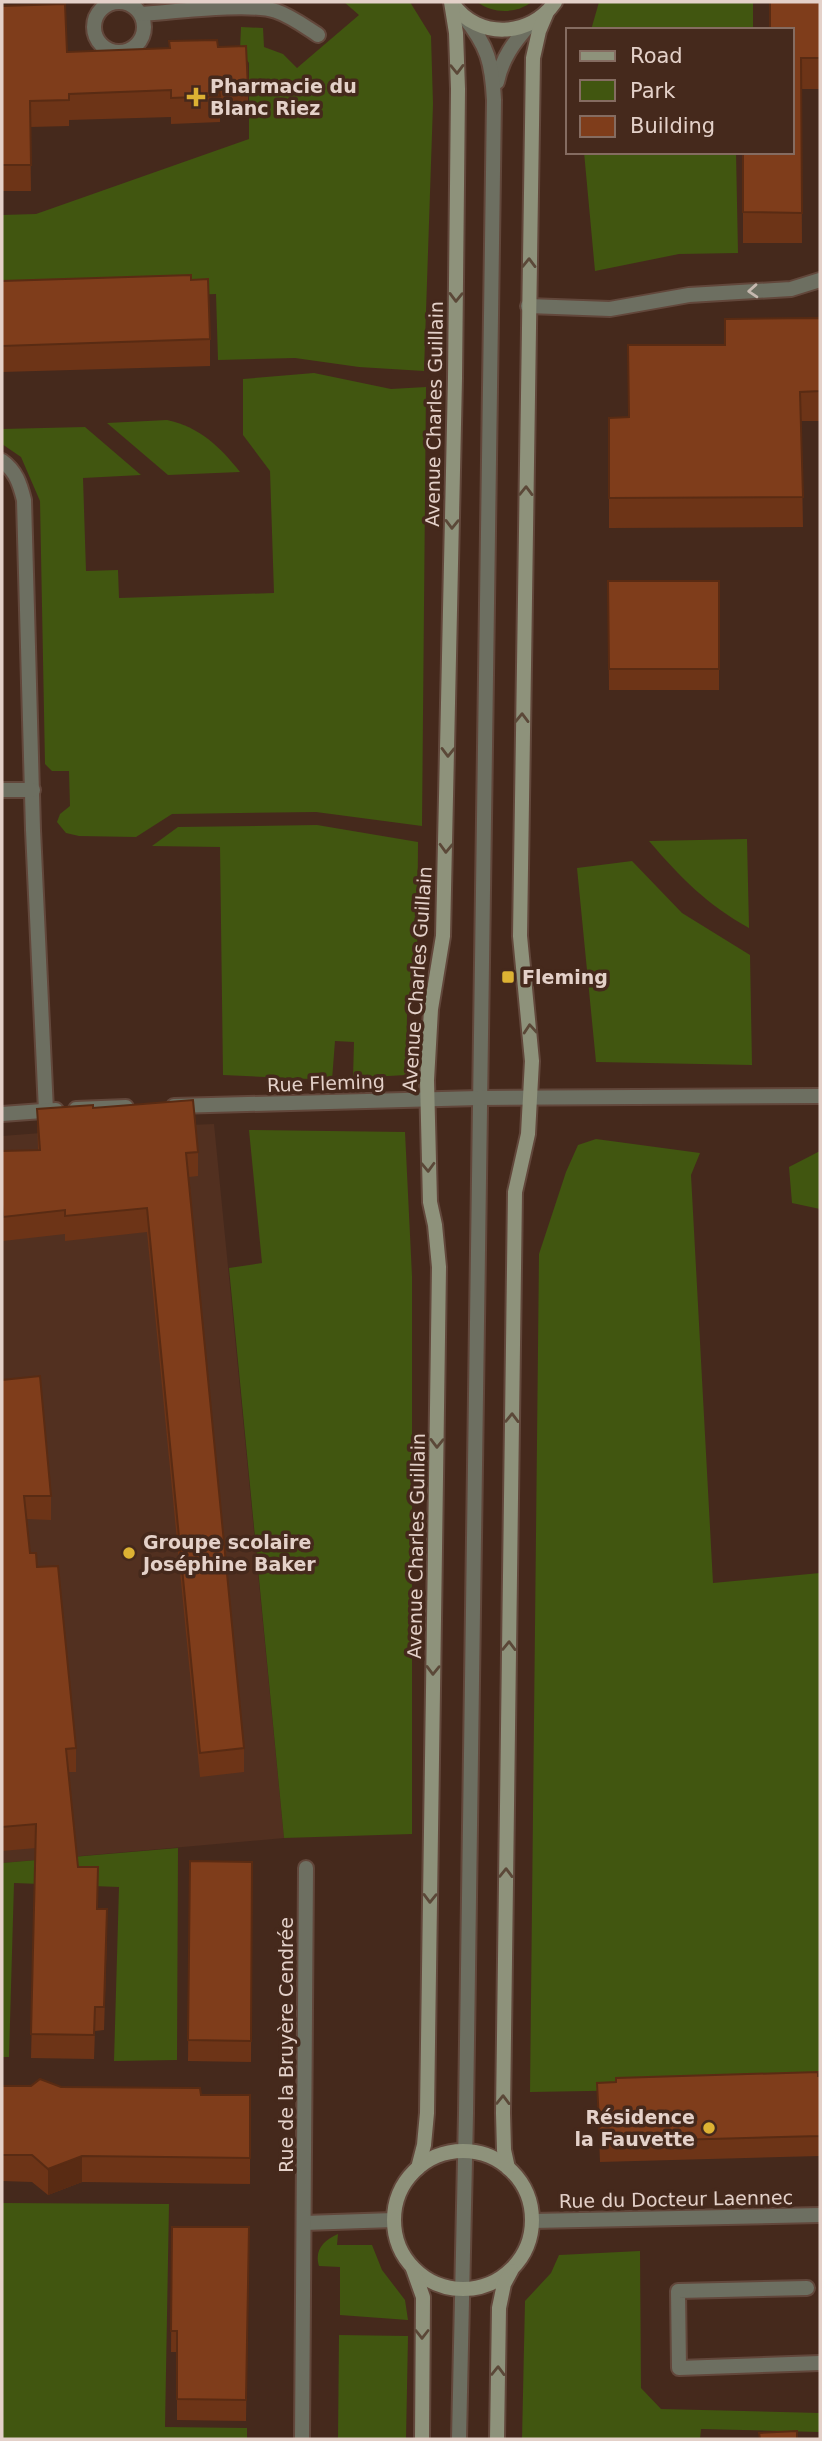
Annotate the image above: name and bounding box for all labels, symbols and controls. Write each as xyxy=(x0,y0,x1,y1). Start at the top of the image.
legend xyxy=(566,28,794,154)
text: Road xyxy=(630,44,683,68)
one-way arrow xyxy=(450,64,465,75)
place label: Pharmacie du Blanc Riez xyxy=(210,75,357,119)
text: Park xyxy=(630,79,676,103)
marker: Pharmacie du Blanc Riez xyxy=(188,89,204,105)
text: Building xyxy=(630,114,715,138)
one-way arrow xyxy=(521,257,537,268)
one-way arrow xyxy=(748,284,759,299)
one-way arrow xyxy=(448,292,463,303)
street label: Avenue Charles Guillain xyxy=(421,301,447,527)
one-way arrow xyxy=(518,485,533,496)
one-way arrow xyxy=(444,520,460,530)
one-way arrow xyxy=(514,712,530,723)
one-way arrow xyxy=(440,747,456,758)
one-way arrow xyxy=(438,843,454,853)
street label: Avenue Charles Guillain xyxy=(398,866,436,1092)
place label: Fleming xyxy=(522,966,608,988)
marker: Fleming xyxy=(500,969,516,985)
one-way arrow xyxy=(523,1024,538,1035)
street label: Rue Fleming xyxy=(267,1070,385,1096)
one-way arrow xyxy=(421,1162,436,1173)
one-way arrow xyxy=(504,1412,520,1423)
street label: Avenue Charles Guillain xyxy=(403,1433,429,1659)
one-way arrow xyxy=(429,1437,444,1448)
place label: Groupe scolaire Joséphine Baker xyxy=(141,1531,316,1575)
marker: Groupe scolaire Joséphine Baker xyxy=(121,1545,137,1561)
one-way arrow xyxy=(501,1640,517,1650)
one-way arrow xyxy=(425,1665,441,1676)
one-way arrow xyxy=(498,1867,514,1878)
one-way arrow xyxy=(422,1893,438,1903)
street label: Rue de la Bruyère Cendrée xyxy=(275,1917,297,2173)
one-way arrow xyxy=(495,2095,511,2105)
place label: Résidence la Fauvette xyxy=(575,2106,695,2150)
marker: Résidence la Fauvette xyxy=(701,2120,717,2136)
street label: Rue du Docteur Laennec xyxy=(559,2186,793,2212)
one-way arrow xyxy=(415,2329,430,2340)
one-way arrow xyxy=(491,2365,506,2376)

